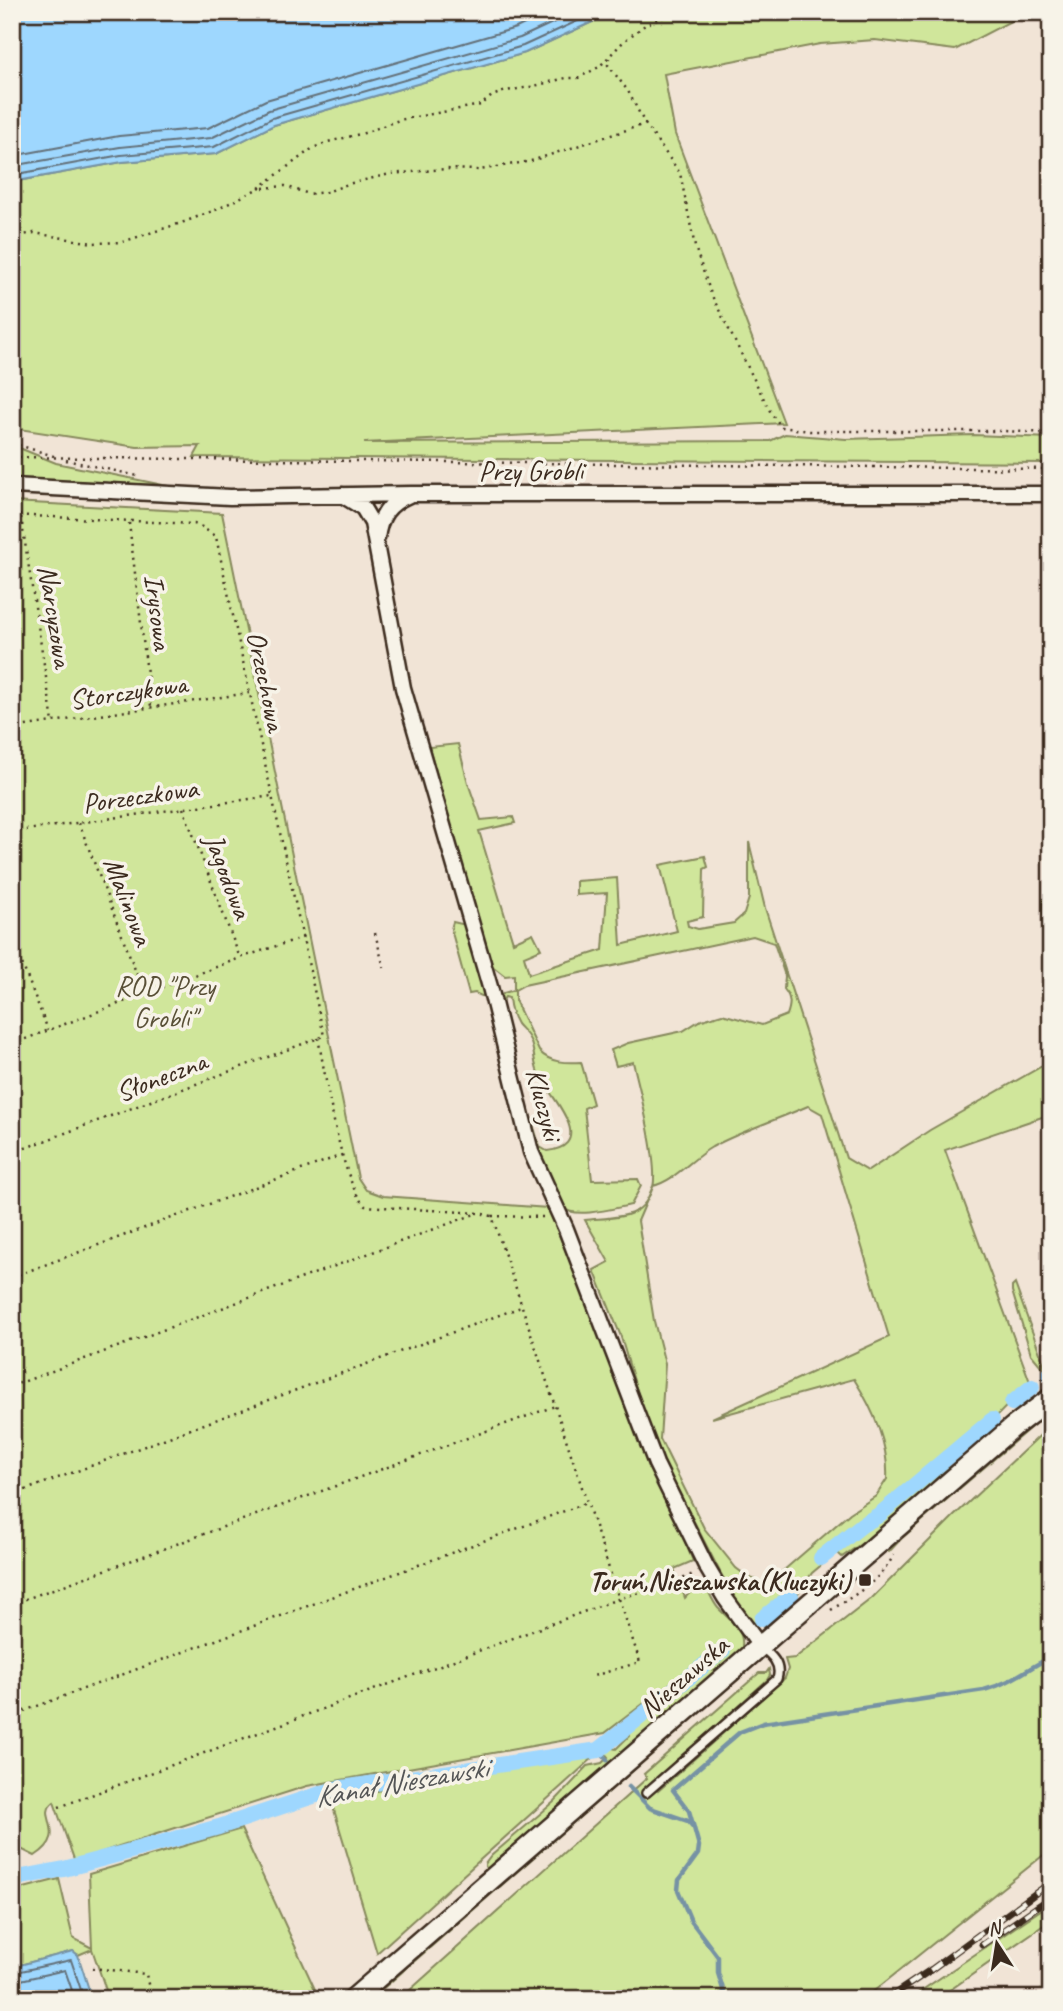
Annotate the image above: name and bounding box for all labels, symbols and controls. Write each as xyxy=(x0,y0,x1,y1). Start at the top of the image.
street label: Przy Grobli xyxy=(479,453,587,488)
street label: Narcyzowa xyxy=(30,562,81,672)
street label: Irysowa xyxy=(137,573,181,653)
street label: Orzechowa xyxy=(239,628,295,737)
street label: Storczykowa xyxy=(67,666,192,717)
street label: Porzeczkowa xyxy=(80,770,202,821)
street label: Jagodowa xyxy=(196,827,261,925)
street label: Malinowa xyxy=(96,852,162,952)
park label: ROD "Przy Grobli" xyxy=(115,968,217,1035)
street label: Słoneczna xyxy=(111,1042,214,1110)
street label: Kluczyki xyxy=(518,1064,572,1148)
place label: Toruń,Nieszawska(Kluczyki) xyxy=(589,1563,853,1598)
marker: Toruń,Nieszawska(Kluczyki) xyxy=(857,1572,873,1588)
street label: Nieszawska xyxy=(631,1627,737,1725)
water label: Kanał Nieszawski xyxy=(312,1747,498,1816)
north arrow xyxy=(962,1910,1032,1980)
text: N xyxy=(985,1915,1005,1941)

